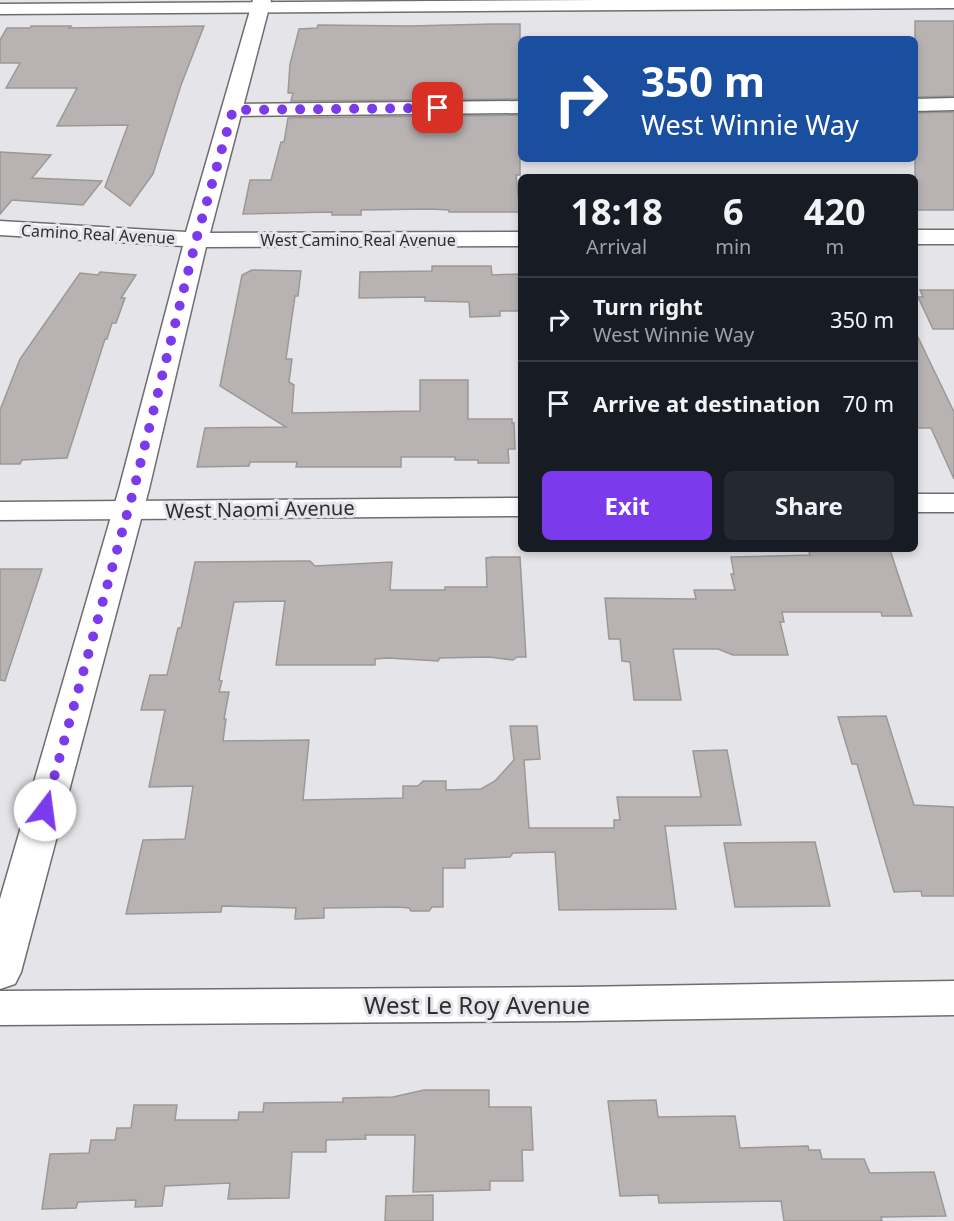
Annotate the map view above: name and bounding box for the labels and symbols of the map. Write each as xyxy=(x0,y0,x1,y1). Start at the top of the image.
pin xyxy=(412,82,463,133)
street label: Camino Real Avenue xyxy=(20,219,176,249)
street label: West Camino Real Avenue xyxy=(260,229,456,251)
street label: West Naomi Avenue xyxy=(165,494,355,524)
position arrow xyxy=(13,778,77,842)
street label: West Le Roy Avenue xyxy=(364,988,590,1021)

